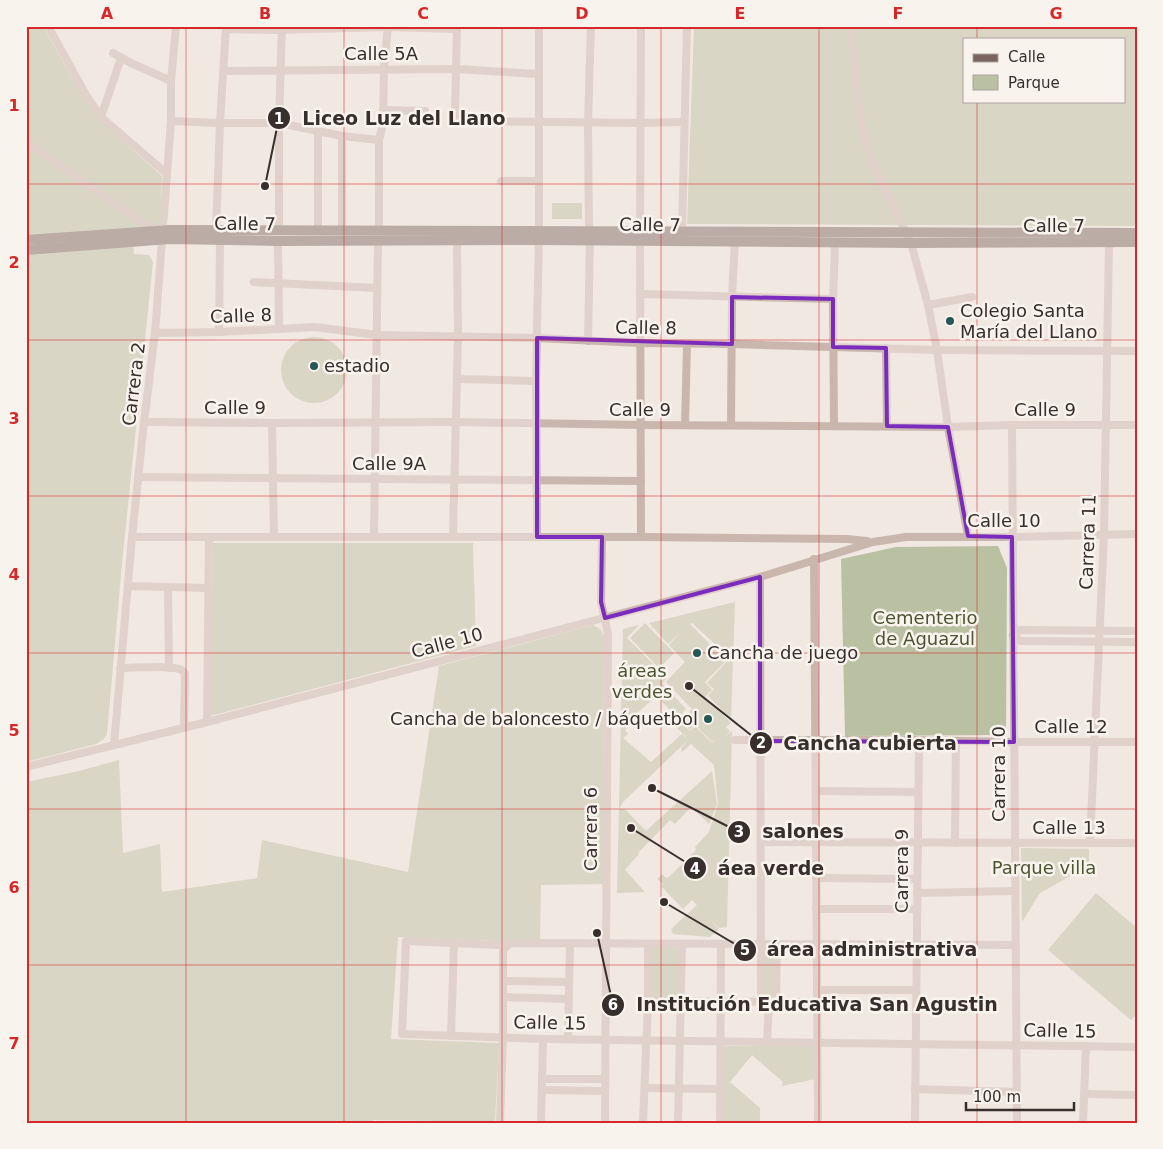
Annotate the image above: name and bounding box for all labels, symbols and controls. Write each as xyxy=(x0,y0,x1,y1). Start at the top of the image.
text: A xyxy=(101,4,114,23)
text: B xyxy=(259,4,271,23)
text: C xyxy=(417,4,429,23)
text: D xyxy=(575,4,589,23)
text: E xyxy=(735,4,745,23)
text: F xyxy=(893,4,903,23)
text: G xyxy=(1049,4,1063,23)
legend xyxy=(963,38,1126,102)
street label: Calle 5A xyxy=(344,43,419,64)
text: Calle xyxy=(1008,48,1045,66)
text: Parque xyxy=(1008,74,1060,92)
text: 1 xyxy=(8,96,20,115)
callout: Liceo Luz del Llano xyxy=(267,101,515,135)
text: Liceo Luz del Llano xyxy=(302,107,506,129)
text: 1 xyxy=(274,110,284,128)
street label: Calle 7 xyxy=(214,212,276,235)
street label: Calle 7 xyxy=(619,213,681,236)
street label: Calle 7 xyxy=(1023,215,1085,236)
text: 2 xyxy=(8,253,20,272)
place label: Colegio Santa María del Llano xyxy=(960,300,1097,342)
street label: Calle 8 xyxy=(210,304,272,327)
marker: Colegio Santa María del Llano xyxy=(944,315,956,327)
street label: Calle 8 xyxy=(615,316,677,339)
street label: Carrera 2 xyxy=(118,341,149,427)
place label: estadio xyxy=(324,355,390,376)
marker: estadio xyxy=(308,360,320,372)
street label: Calle 9 xyxy=(204,397,266,418)
street label: Calle 9 xyxy=(609,399,671,420)
street label: Calle 9 xyxy=(1014,399,1076,420)
text: 3 xyxy=(8,409,20,428)
street label: Calle 9A xyxy=(352,453,427,474)
street label: Carrera 11 xyxy=(1075,494,1100,590)
street label: Calle 10 xyxy=(967,510,1041,531)
text: 4 xyxy=(8,565,20,584)
park label: Cementerio de Aguazul xyxy=(872,607,978,649)
street label: Calle 10 xyxy=(409,623,485,662)
place label: Cancha de juego xyxy=(707,642,858,663)
marker: Cancha de juego xyxy=(691,647,703,659)
park label: áreas verdes xyxy=(612,660,672,702)
place label: Cancha de baloncesto / báquetbol xyxy=(390,708,698,729)
marker: Cancha de baloncesto / báquetbol xyxy=(702,713,714,725)
street label: Calle 12 xyxy=(1034,716,1108,737)
text: 5 xyxy=(8,721,20,740)
callout: Cancha cubierta xyxy=(748,726,967,760)
street label: Carrera 10 xyxy=(988,726,1009,822)
text: Cancha cubierta xyxy=(783,732,957,754)
text: 2 xyxy=(756,734,766,752)
street label: Carrera 6 xyxy=(580,787,601,871)
callout: salones xyxy=(727,815,853,849)
street label: Calle 13 xyxy=(1032,817,1106,838)
text: salones xyxy=(762,820,844,842)
text: 3 xyxy=(734,823,744,841)
street label: Carrera 9 xyxy=(891,829,912,913)
callout: áea verde xyxy=(683,851,834,885)
text: áea verde xyxy=(718,857,824,879)
park label: Parque villa xyxy=(992,857,1096,878)
text: 4 xyxy=(690,860,700,878)
text: 6 xyxy=(8,878,20,897)
callout: área administrativa xyxy=(732,933,988,967)
text: área administrativa xyxy=(767,938,977,960)
text: 5 xyxy=(740,941,750,959)
callout: Institución Educativa San Agustin xyxy=(601,988,1007,1022)
text: Institución Educativa San Agustin xyxy=(636,993,998,1015)
text: 6 xyxy=(608,996,618,1014)
street label: Calle 15 xyxy=(513,1011,587,1034)
street label: Calle 15 xyxy=(1023,1019,1097,1042)
text: 7 xyxy=(8,1034,20,1053)
scale bar xyxy=(966,1079,1073,1111)
text: 100 m xyxy=(973,1088,1021,1106)

